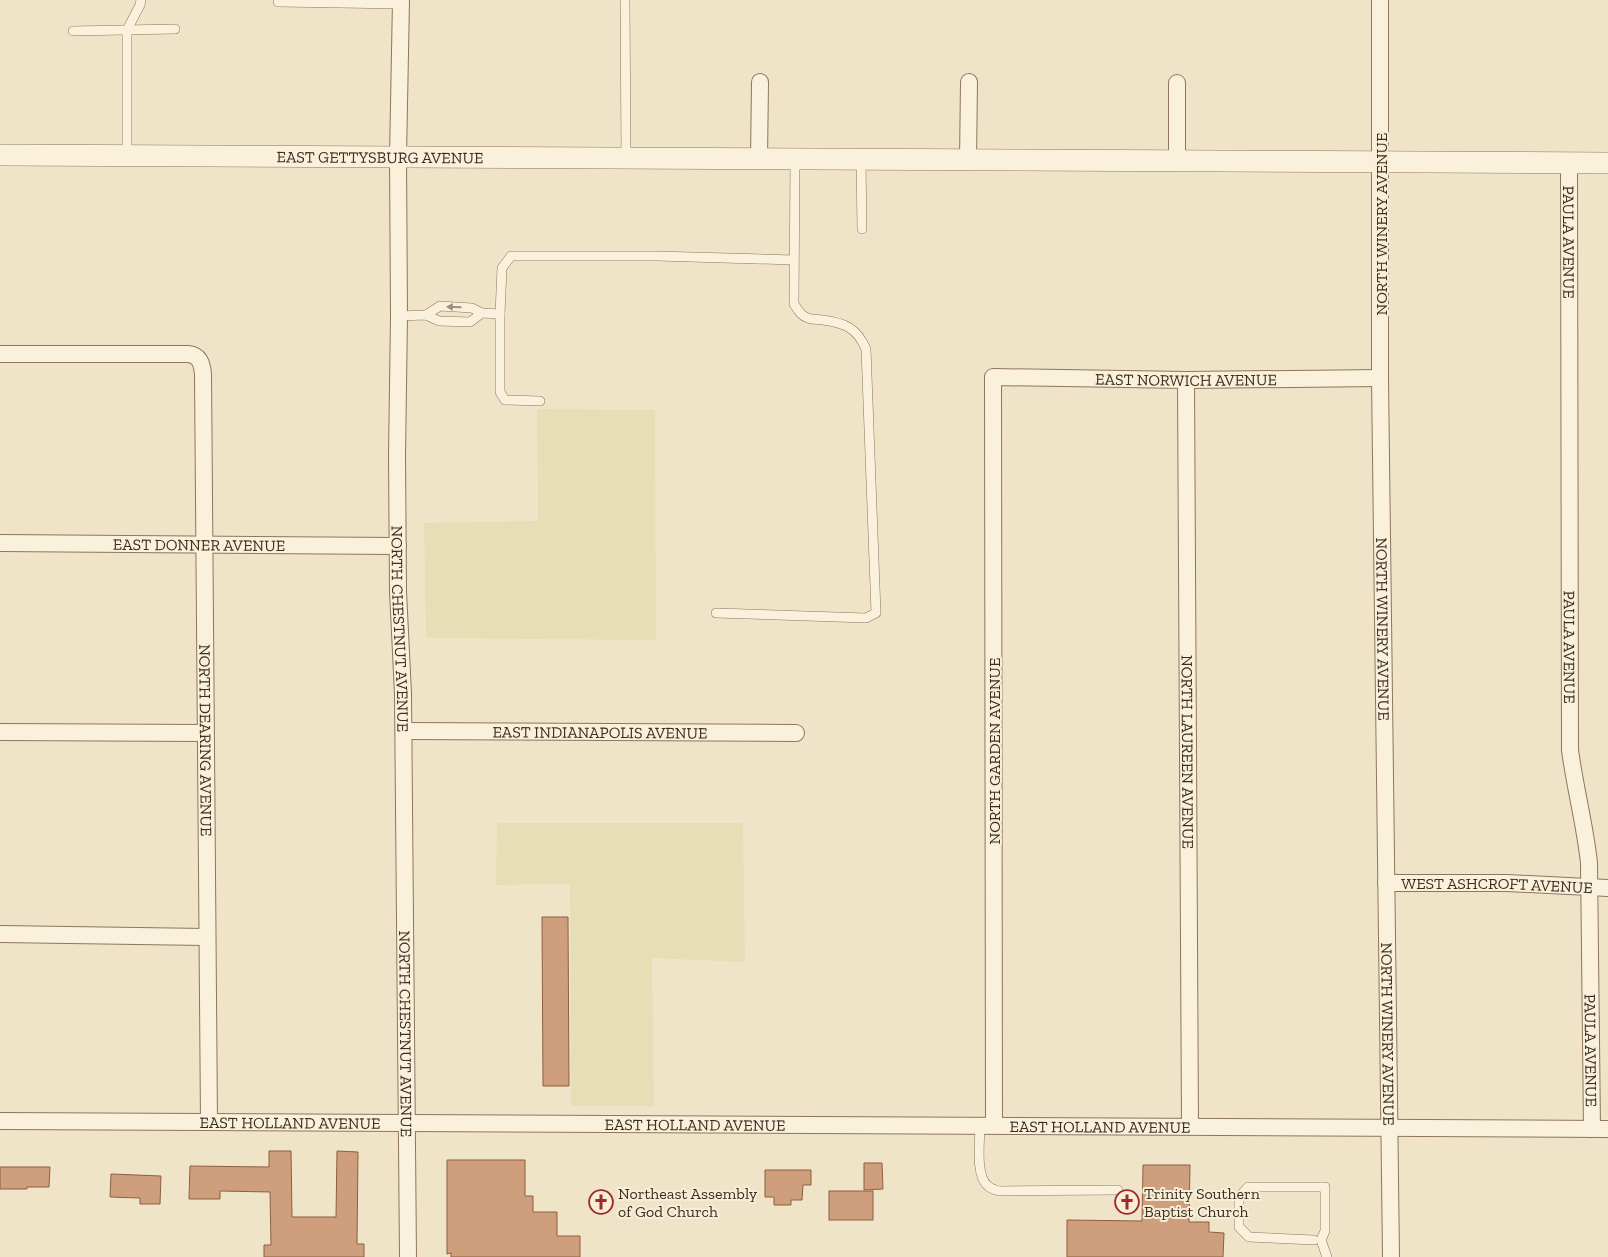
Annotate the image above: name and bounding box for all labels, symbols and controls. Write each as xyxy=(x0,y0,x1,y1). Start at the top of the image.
street label: NORTH WINERY AVENUE xyxy=(1372,133,1391,315)
street label: EAST GETTYSBURG AVENUE xyxy=(276,147,484,167)
street label: PAULA AVENUE xyxy=(1559,185,1578,299)
one-way arrow xyxy=(445,302,461,310)
street label: EAST NORWICH AVENUE xyxy=(1095,370,1277,390)
street label: NORTH CHESTNUT AVENUE xyxy=(388,526,412,732)
street label: EAST DONNER AVENUE xyxy=(113,535,285,555)
street label: NORTH WINERY AVENUE xyxy=(1372,537,1393,721)
street label: PAULA AVENUE xyxy=(1560,590,1579,704)
street label: NORTH DEARING AVENUE xyxy=(195,644,216,836)
street label: NORTH LAUREEN AVENUE xyxy=(1177,655,1198,849)
street label: NORTH GARDEN AVENUE xyxy=(985,658,1004,844)
street label: EAST INDIANAPOLIS AVENUE xyxy=(492,722,708,743)
street label: WEST ASHCROFT AVENUE xyxy=(1401,874,1593,897)
street label: NORTH CHESTNUT AVENUE xyxy=(395,930,416,1137)
street label: NORTH WINERY AVENUE xyxy=(1377,942,1398,1126)
street label: PAULA AVENUE xyxy=(1580,994,1601,1107)
street label: EAST HOLLAND AVENUE xyxy=(200,1113,380,1133)
street label: EAST HOLLAND AVENUE xyxy=(605,1115,785,1135)
street label: EAST HOLLAND AVENUE xyxy=(1010,1117,1190,1137)
place label: Northeast Assembly of God Church xyxy=(618,1184,758,1221)
place label: Trinity Southern Baptist Church xyxy=(1144,1184,1261,1221)
church icon: Northeast Assembly of God Church xyxy=(588,1189,614,1215)
church icon: Trinity Southern Baptist Church xyxy=(1114,1189,1140,1215)

